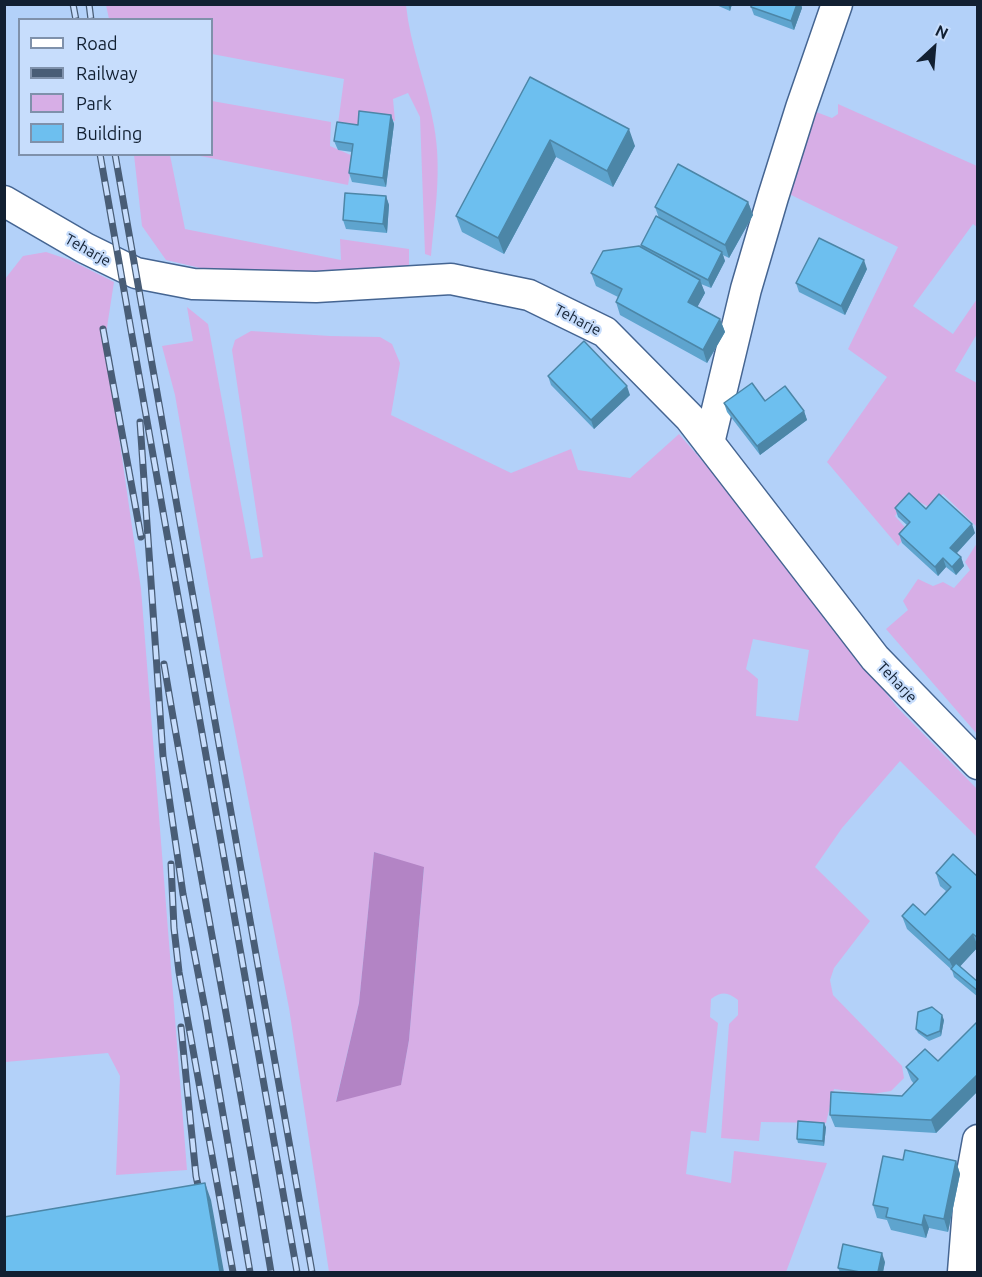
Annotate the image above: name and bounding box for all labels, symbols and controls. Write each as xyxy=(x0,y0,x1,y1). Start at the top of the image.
legend xyxy=(18,18,213,156)
north arrow xyxy=(904,18,964,78)
text: N xyxy=(933,21,951,43)
text: Road xyxy=(76,33,118,53)
text: Railway xyxy=(76,63,137,83)
text: Park xyxy=(76,93,112,113)
text: Building xyxy=(76,123,142,143)
street label: Teharje xyxy=(62,230,114,270)
street label: Teharje xyxy=(552,301,604,339)
street label: Teharje xyxy=(873,658,921,706)

